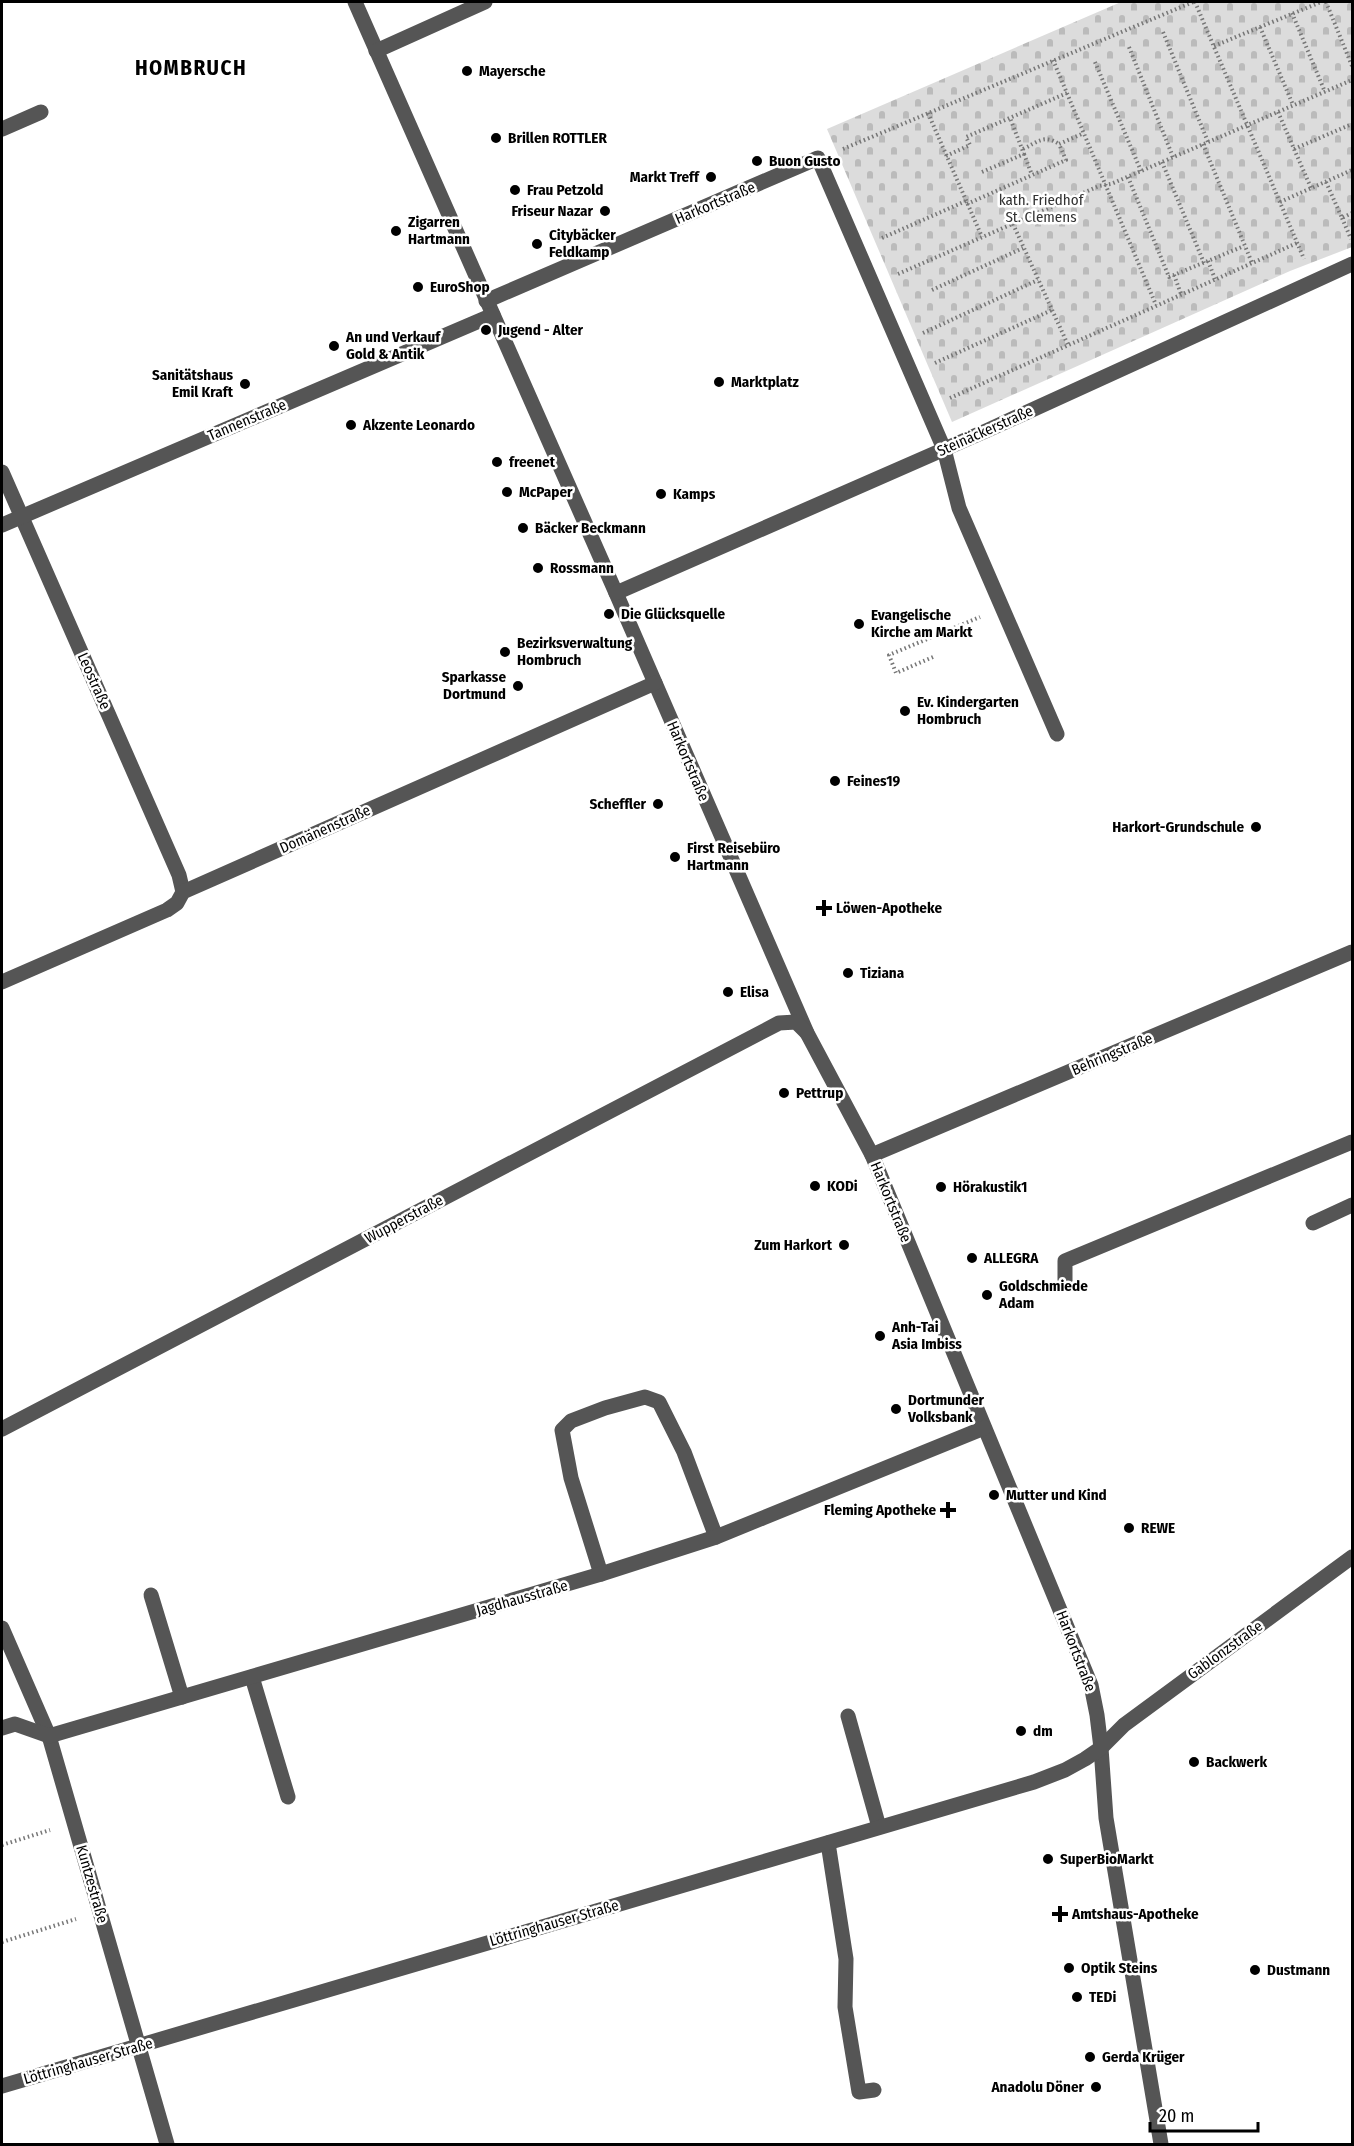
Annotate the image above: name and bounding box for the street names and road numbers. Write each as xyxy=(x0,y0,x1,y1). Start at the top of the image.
street label: Harkortstraße xyxy=(672,178,758,228)
street label: Tannenstraße xyxy=(205,395,289,445)
street label: Steinäckerstraße xyxy=(934,402,1036,460)
street label: Leostraße xyxy=(73,650,115,712)
street label: Harkortstraße xyxy=(663,718,713,804)
street label: Domänenstraße xyxy=(277,801,373,857)
street label: Behringstraße xyxy=(1069,1029,1155,1079)
street label: Harkortstraße xyxy=(867,1159,915,1245)
street label: Wupperstraße xyxy=(362,1191,446,1247)
street label: Jagdhausstraße xyxy=(474,1576,570,1620)
street label: Harkortstraße xyxy=(1052,1608,1100,1694)
street label: Gablonzstraße xyxy=(1184,1617,1266,1683)
street label: Kuntzestraße xyxy=(72,1843,112,1925)
street label: Löttringhauser Straße xyxy=(487,1896,621,1950)
street label: Löttringhauser Straße xyxy=(21,2034,155,2088)

